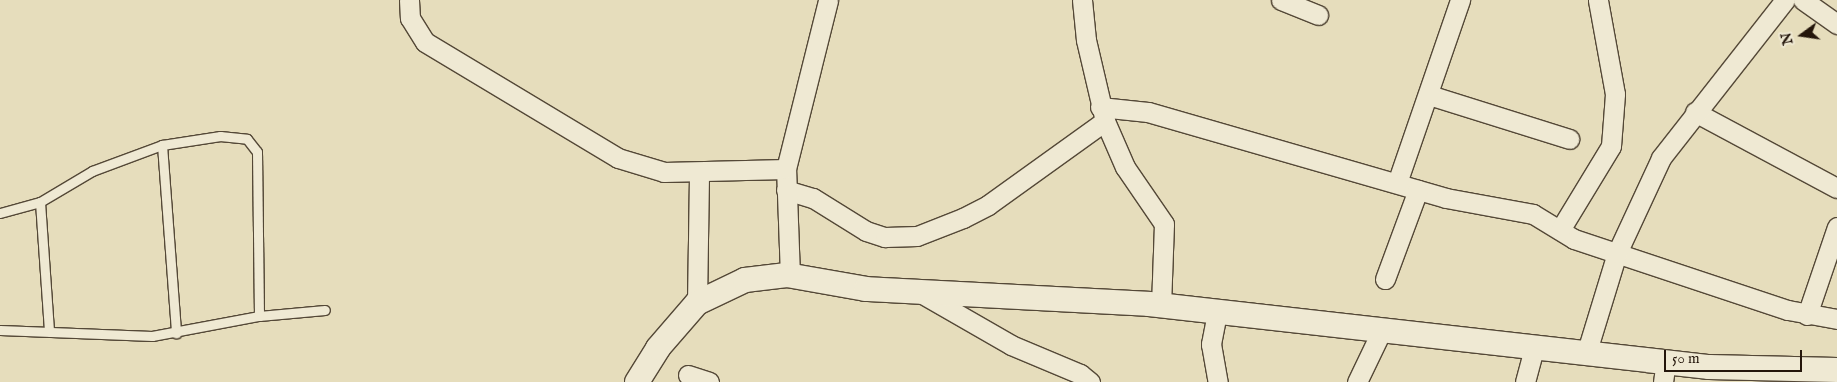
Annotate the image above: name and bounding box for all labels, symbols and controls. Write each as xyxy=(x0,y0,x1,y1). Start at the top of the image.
north arrow xyxy=(1777,10,1827,60)
text: N xyxy=(1777,31,1798,47)
scale bar xyxy=(1667,340,1804,372)
text: 50 m xyxy=(1672,349,1700,368)

